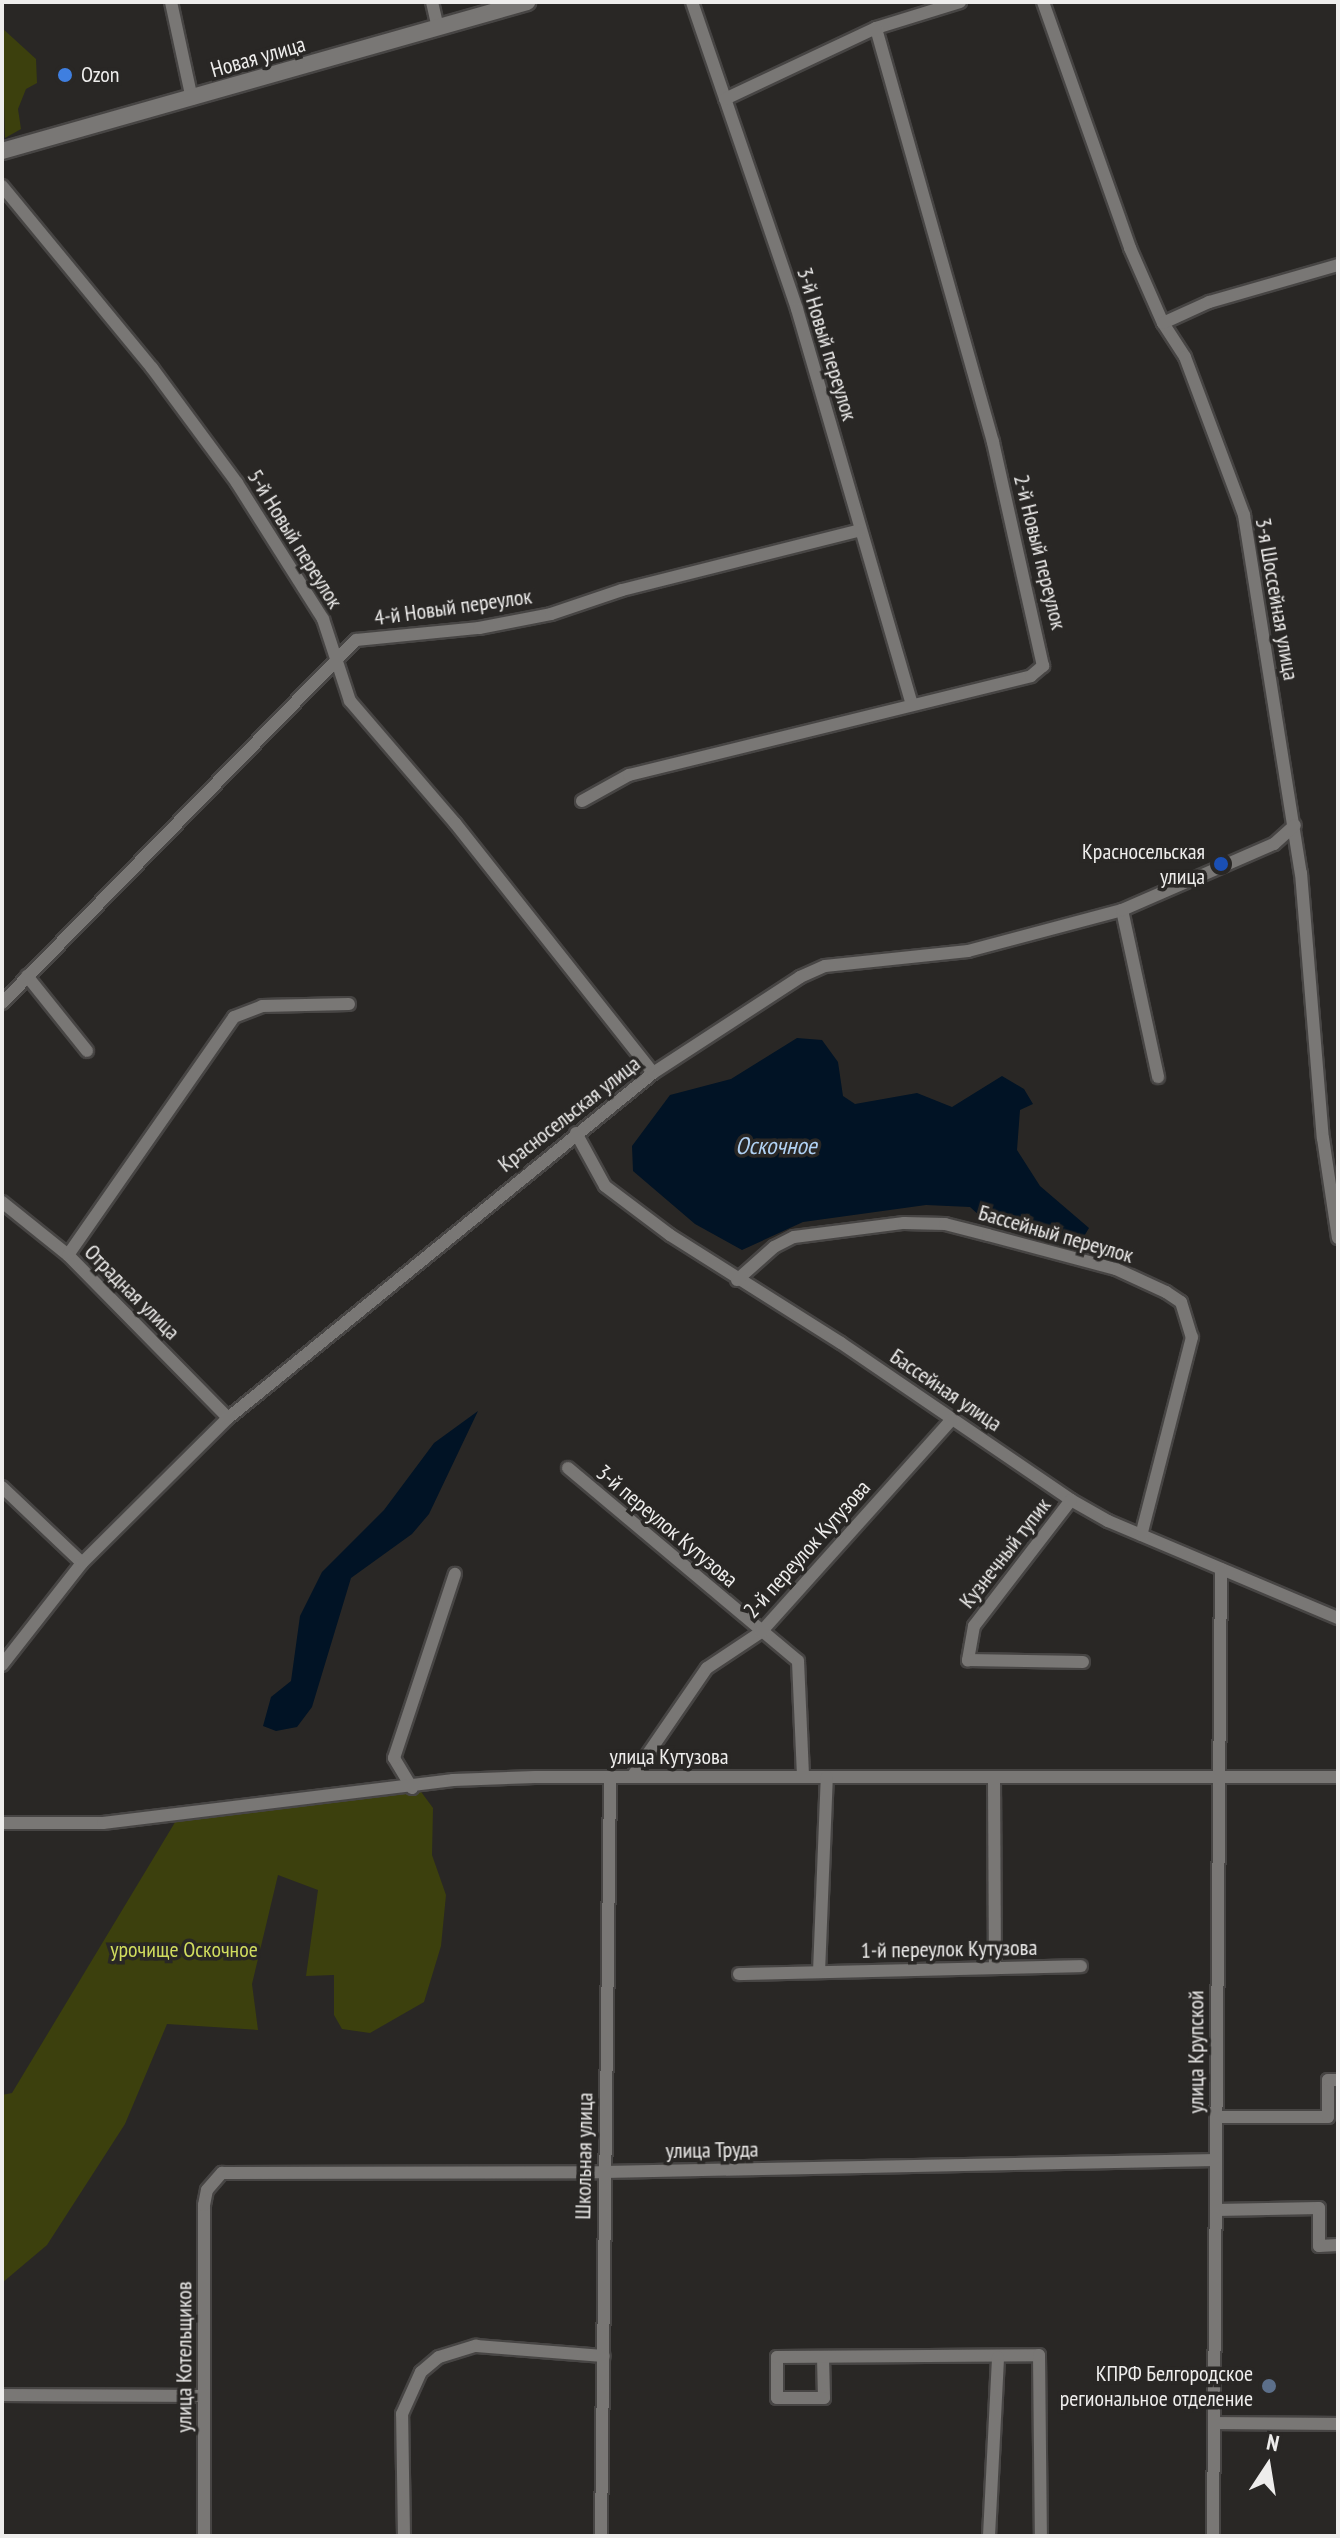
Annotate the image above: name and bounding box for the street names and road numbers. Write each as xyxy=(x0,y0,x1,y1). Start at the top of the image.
street label: Новая улица xyxy=(208,31,308,83)
street label: 3-й Новый переулок xyxy=(791,264,863,424)
street label: 5-й Новый переулок xyxy=(242,465,348,613)
street label: 2-й Новый переулок xyxy=(1008,472,1072,632)
street label: 3-я Шоссейная улица xyxy=(1250,516,1304,682)
street label: 4-й Новый переулок xyxy=(373,583,533,631)
street label: Красносельская улица xyxy=(493,1050,645,1178)
street label: Бассейный переулок xyxy=(976,1199,1136,1269)
street label: Отрадная улица xyxy=(79,1239,185,1345)
street label: Бассейная улица xyxy=(885,1343,1007,1437)
street label: 3-й переулок Кутузова xyxy=(591,1459,743,1593)
street label: 2-й переулок Кутузова xyxy=(738,1475,876,1623)
street label: Кузнечный тупик xyxy=(954,1493,1056,1613)
street label: улица Кутузова xyxy=(609,1744,729,1770)
street label: 1-й переулок Кутузова xyxy=(861,1934,1037,1964)
street label: улица Крупской xyxy=(1183,1990,1209,2114)
street label: Школьная улица xyxy=(570,2092,598,2220)
street label: улица Труда xyxy=(665,2136,759,2164)
street label: улица Котельщиков xyxy=(171,2281,197,2433)

